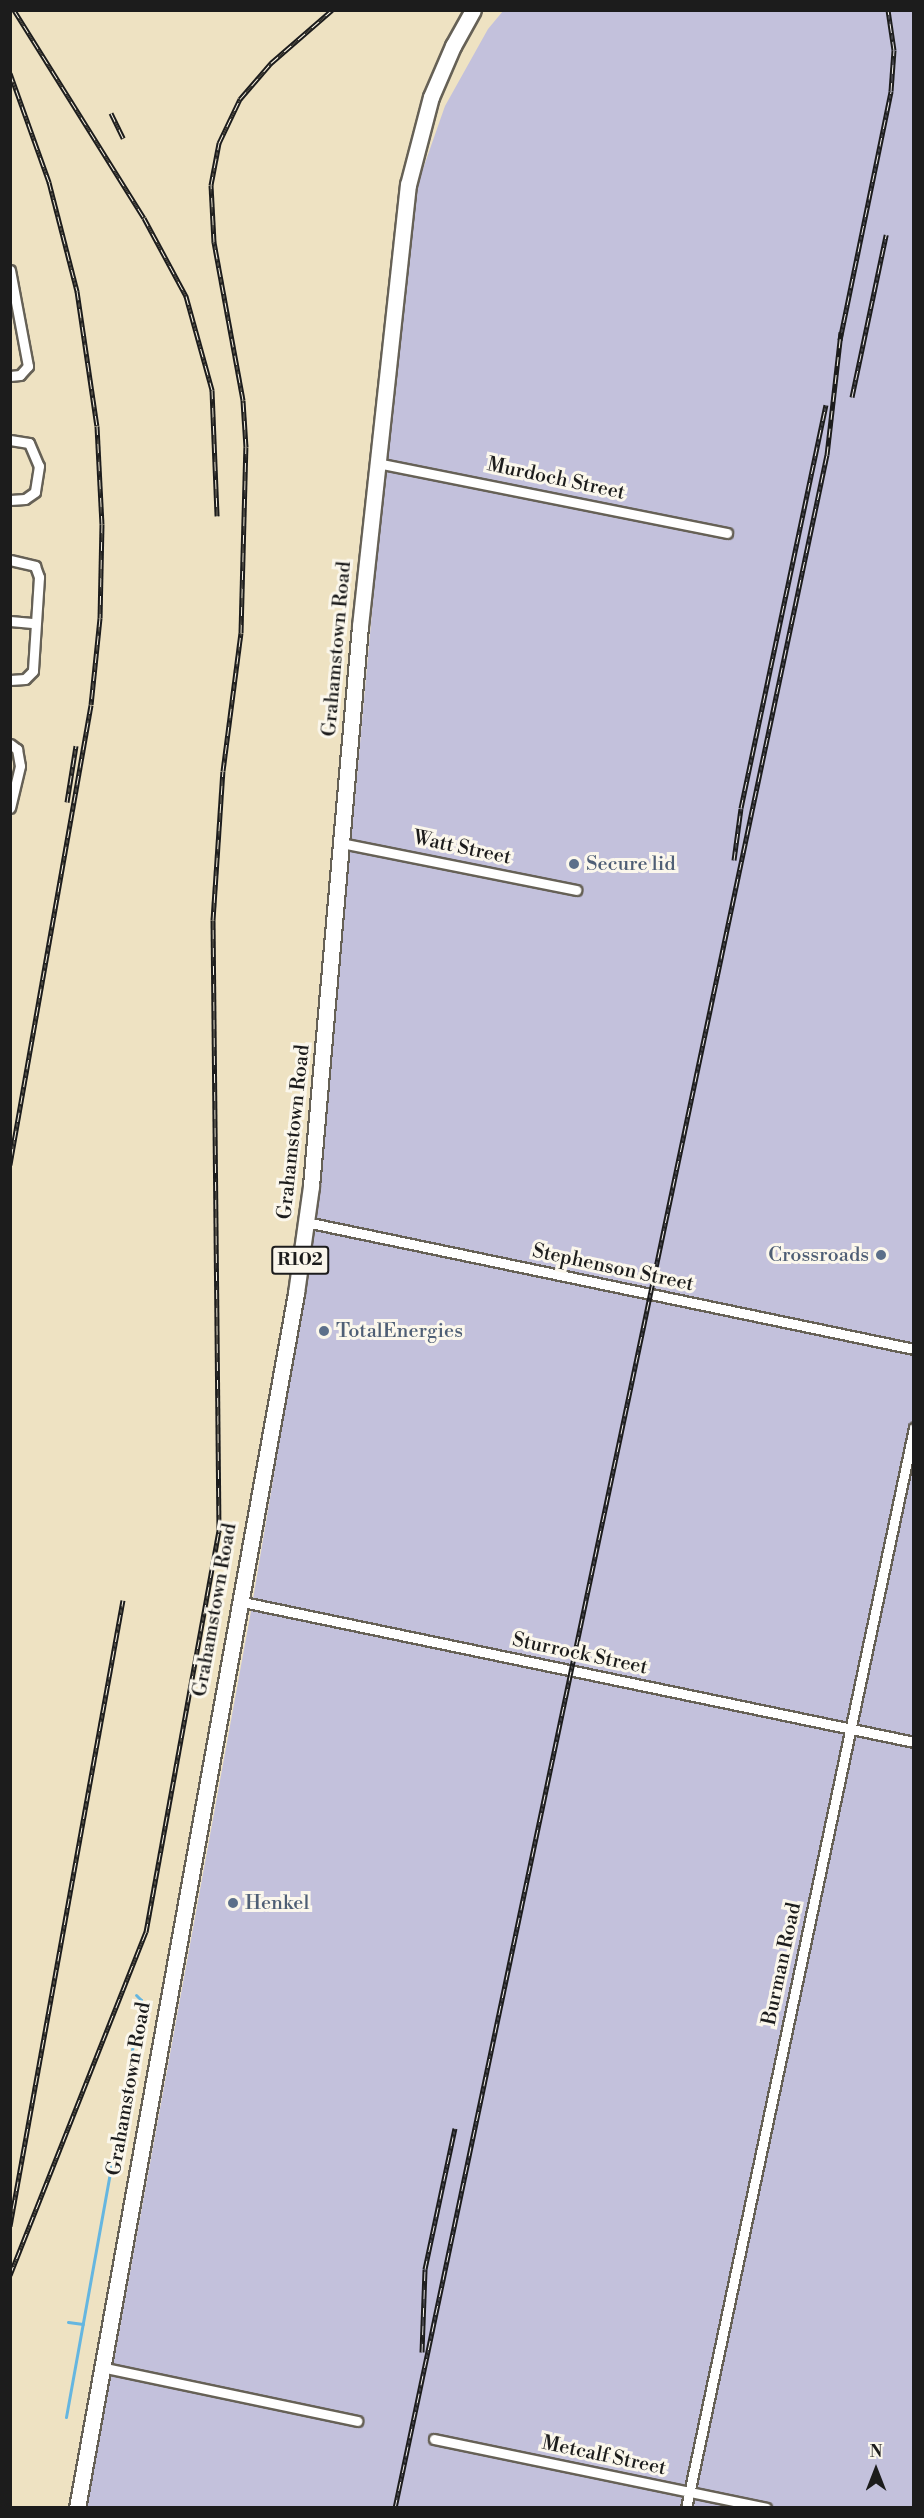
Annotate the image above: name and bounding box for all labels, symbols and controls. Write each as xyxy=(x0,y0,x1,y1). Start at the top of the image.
street label: Murdoch Street xyxy=(485,453,627,505)
street label: Grahamstown Road xyxy=(317,560,357,738)
street label: Watt Street xyxy=(411,826,513,870)
place label: Secure lid xyxy=(586,852,676,876)
marker: Secure lid xyxy=(567,857,581,871)
street label: Grahamstown Road xyxy=(273,1043,315,1221)
street label: Stephenson Street xyxy=(530,1239,696,1297)
place label: Crossroads xyxy=(768,1243,869,1267)
road number: R102 xyxy=(270,1245,330,1275)
marker: Crossroads xyxy=(874,1248,888,1262)
place label: TotalEnergies xyxy=(336,1319,463,1343)
marker: TotalEnergies xyxy=(317,1324,331,1338)
street label: Grahamstown Road xyxy=(188,1521,242,1699)
street label: Sturrock Street xyxy=(510,1628,650,1680)
place label: Henkel xyxy=(245,1891,309,1915)
marker: Henkel xyxy=(226,1896,240,1910)
street label: Burman Road xyxy=(757,1901,807,2027)
street label: Grahamstown Road xyxy=(102,2000,156,2178)
street label: Metcalf Street xyxy=(540,2431,668,2481)
north arrow xyxy=(846,2440,906,2500)
text: N xyxy=(870,2442,882,2462)

